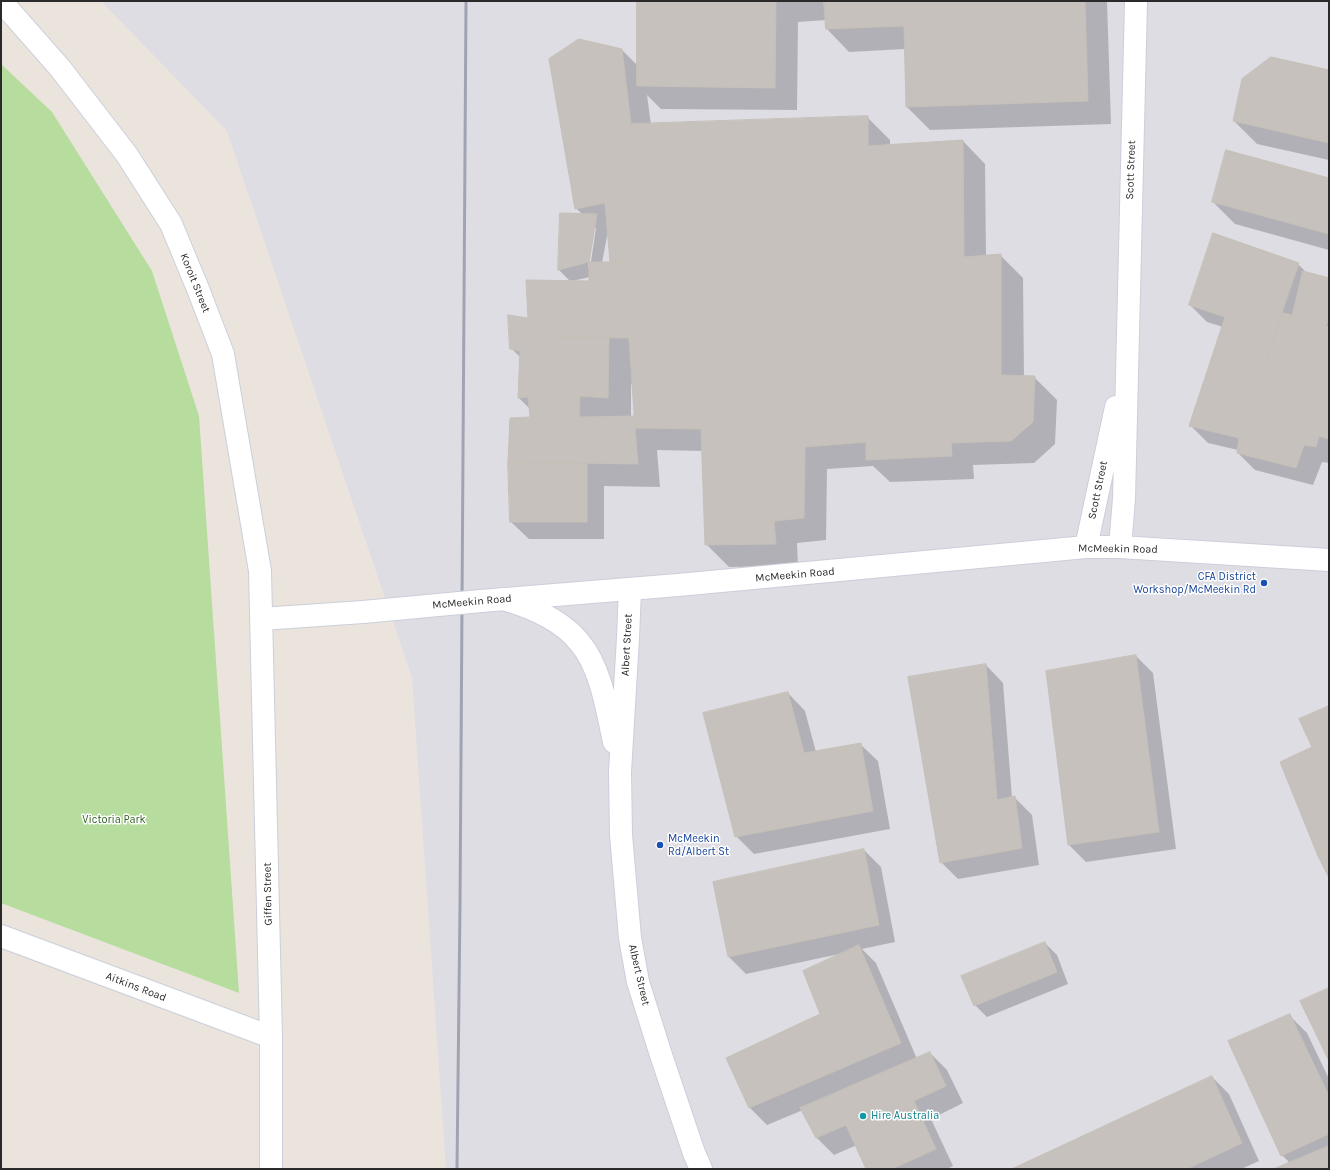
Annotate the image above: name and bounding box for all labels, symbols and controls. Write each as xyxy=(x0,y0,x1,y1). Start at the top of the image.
street label: Scott Street xyxy=(1123,140,1139,200)
street label: Koroit Street xyxy=(177,251,213,315)
street label: Scott Street xyxy=(1085,460,1111,520)
street label: McMeekin Road xyxy=(1078,542,1158,556)
street label: McMeekin Road xyxy=(755,565,835,585)
place label: CFA District Workshop/McMeekin Rd xyxy=(1133,570,1256,596)
marker: CFA District Workshop/McMeekin Rd xyxy=(1259,578,1269,588)
street label: McMeekin Road xyxy=(432,592,512,612)
street label: Albert Street xyxy=(619,613,635,677)
park label: Victoria Park xyxy=(82,813,146,827)
place label: McMeekin Rd/Albert St xyxy=(668,832,729,858)
marker: McMeekin Rd/Albert St xyxy=(655,840,665,850)
street label: Giffen Street xyxy=(261,862,275,926)
street label: Albert Street xyxy=(626,943,652,1007)
street label: Aitkins Road xyxy=(104,969,168,1005)
place label: Hire Australia xyxy=(871,1109,939,1123)
marker: Hire Australia xyxy=(858,1111,868,1121)

